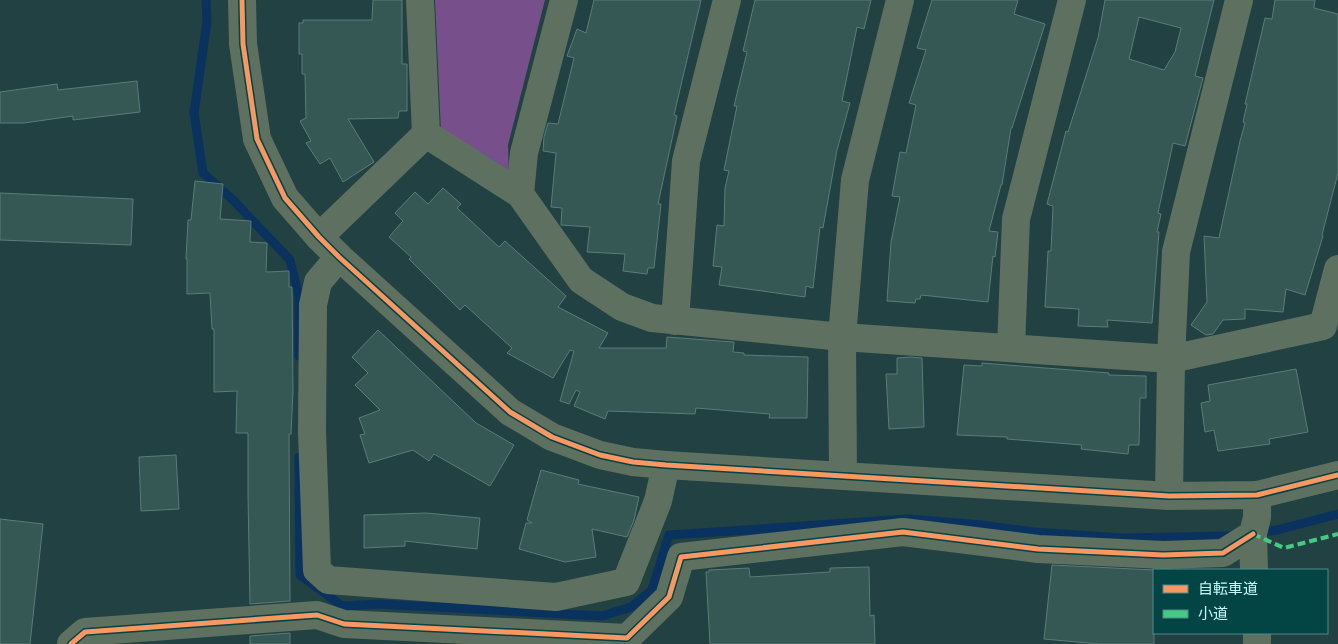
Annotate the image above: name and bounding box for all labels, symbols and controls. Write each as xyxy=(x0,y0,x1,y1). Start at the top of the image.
legend xyxy=(1153,569,1328,634)
text: 自転車道 xyxy=(1198,579,1258,598)
text: 小道 xyxy=(1198,604,1228,623)

